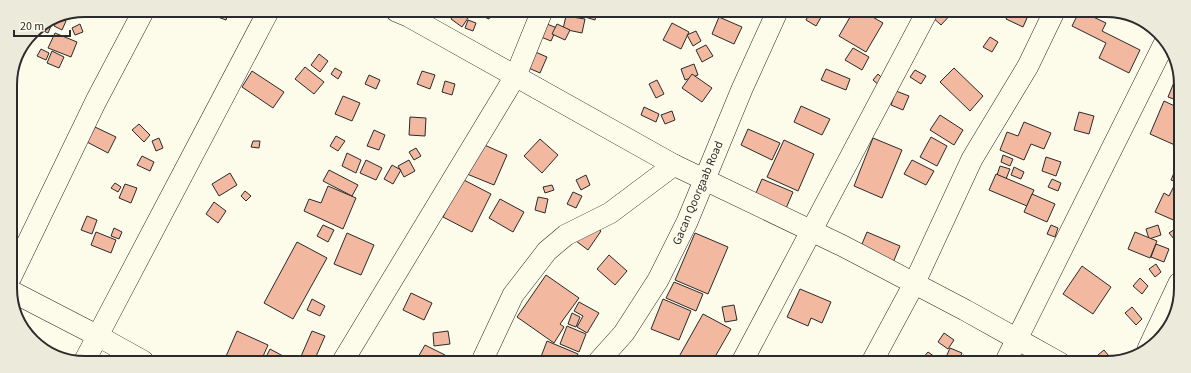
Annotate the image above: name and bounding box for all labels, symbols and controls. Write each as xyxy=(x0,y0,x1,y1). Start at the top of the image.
scale bar xyxy=(14,12,70,38)
text: 20 m xyxy=(20,18,44,35)
street label: Gacan Qoorgaab Road xyxy=(668,138,728,248)

